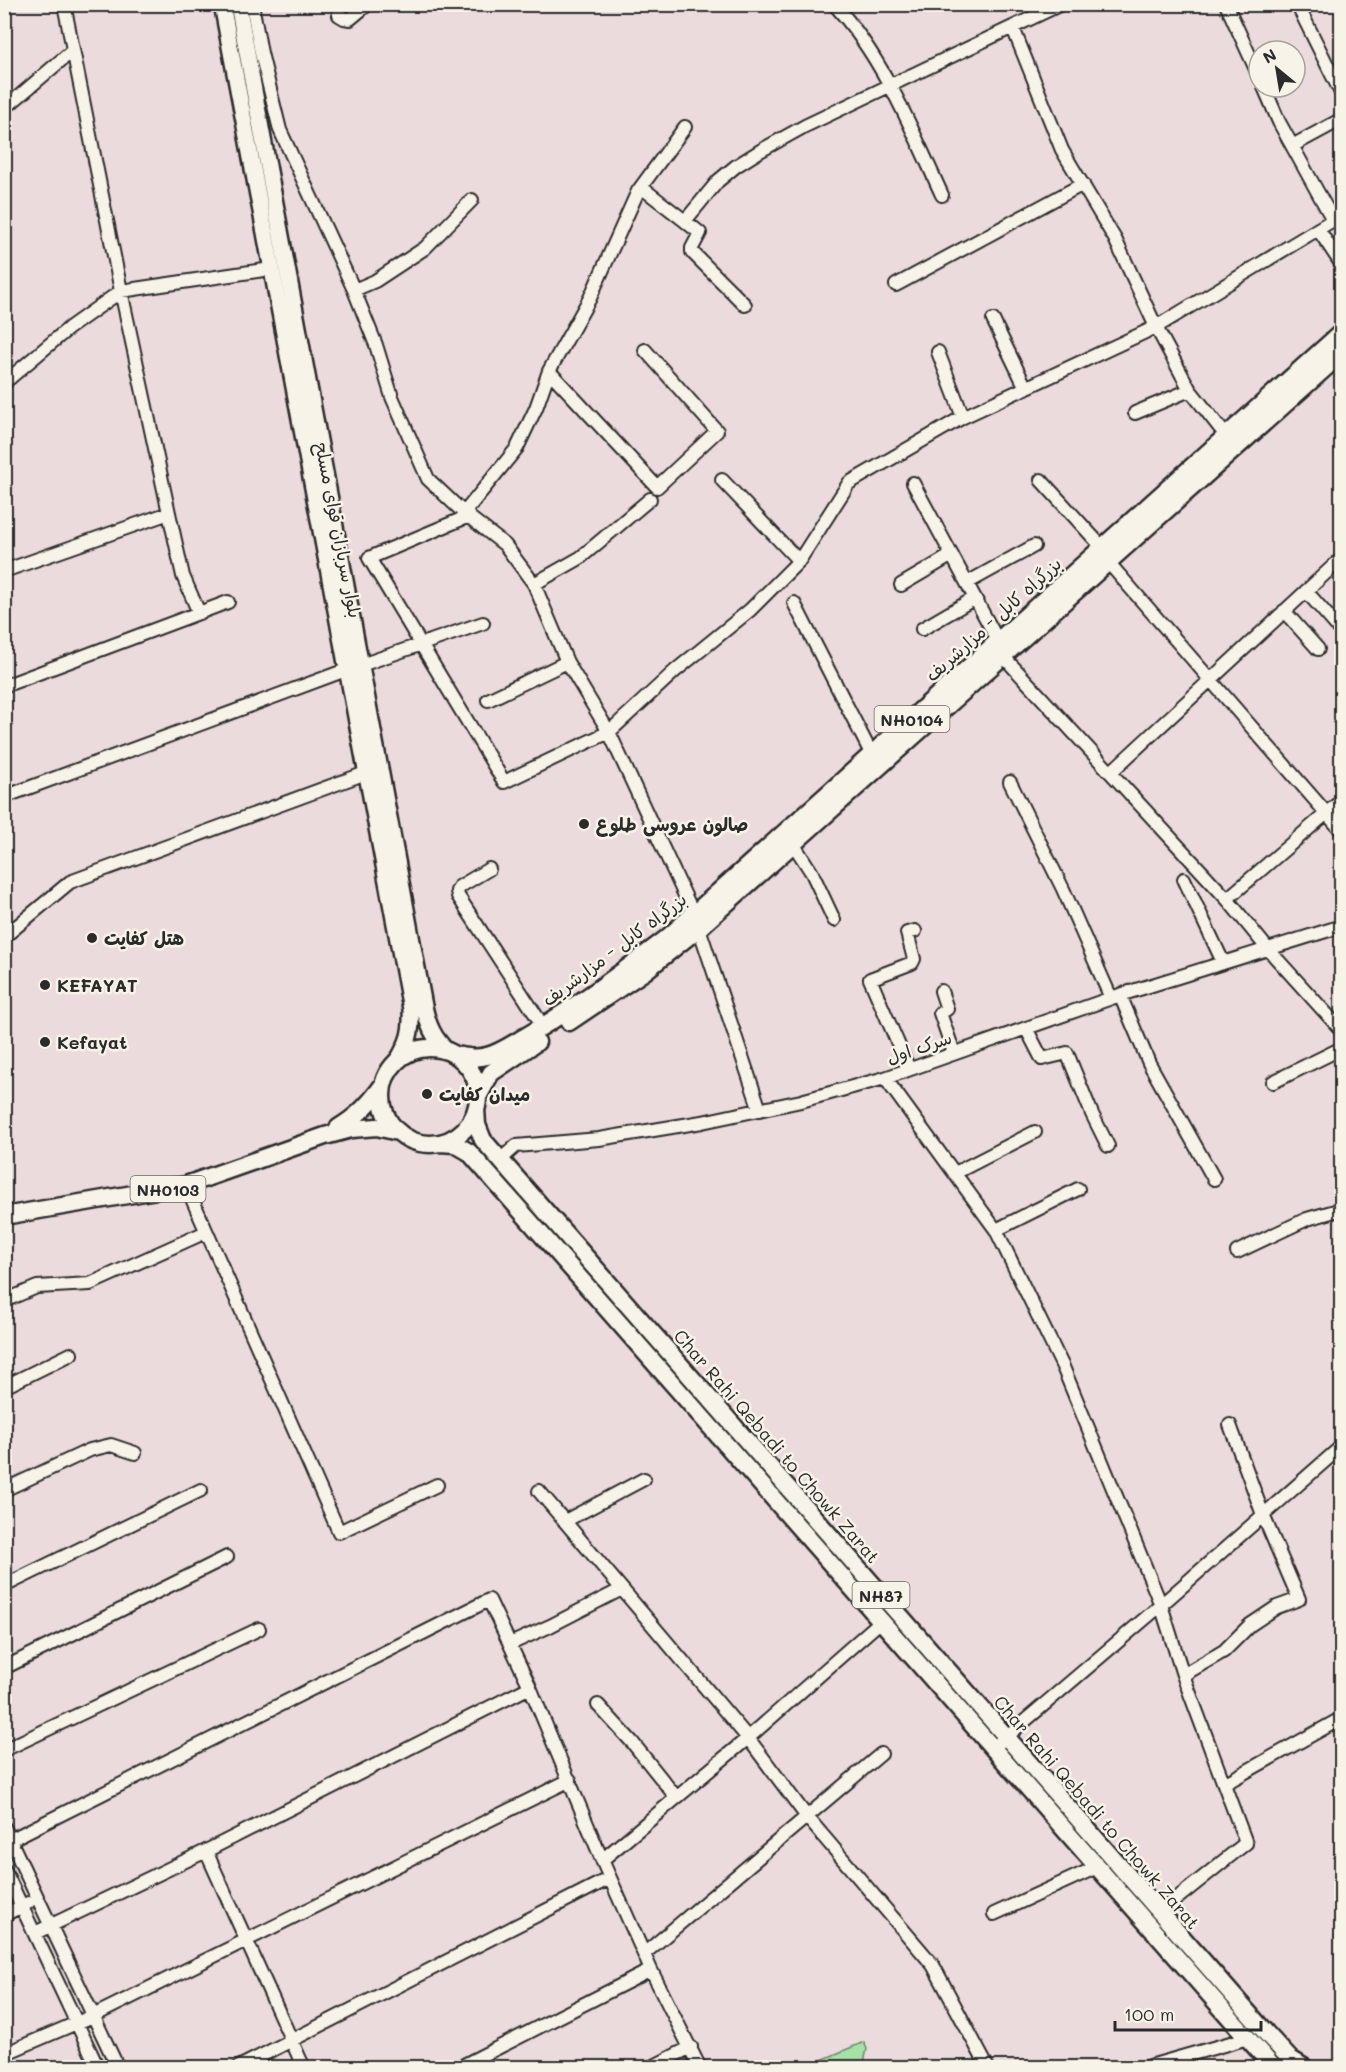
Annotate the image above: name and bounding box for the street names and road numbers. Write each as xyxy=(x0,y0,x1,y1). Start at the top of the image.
street label: بلوار سربازان قوای مسلح xyxy=(309,440,368,620)
street label: بزرگراه کابل - مزارشریف xyxy=(920,551,1066,687)
road number: NH0104 xyxy=(874,706,950,732)
street label: بزرگراه کابل - مزارشریف xyxy=(537,887,691,1011)
street label: سرک اول xyxy=(883,1025,955,1069)
road number: NH0103 xyxy=(130,1176,206,1202)
street label: Char Rahi Qebadi to Chowk Zarat xyxy=(669,1324,885,1568)
road number: NH87 xyxy=(852,1582,910,1608)
street label: Char Rahi Qebadi to Chowk Zarat xyxy=(989,1690,1205,1934)

